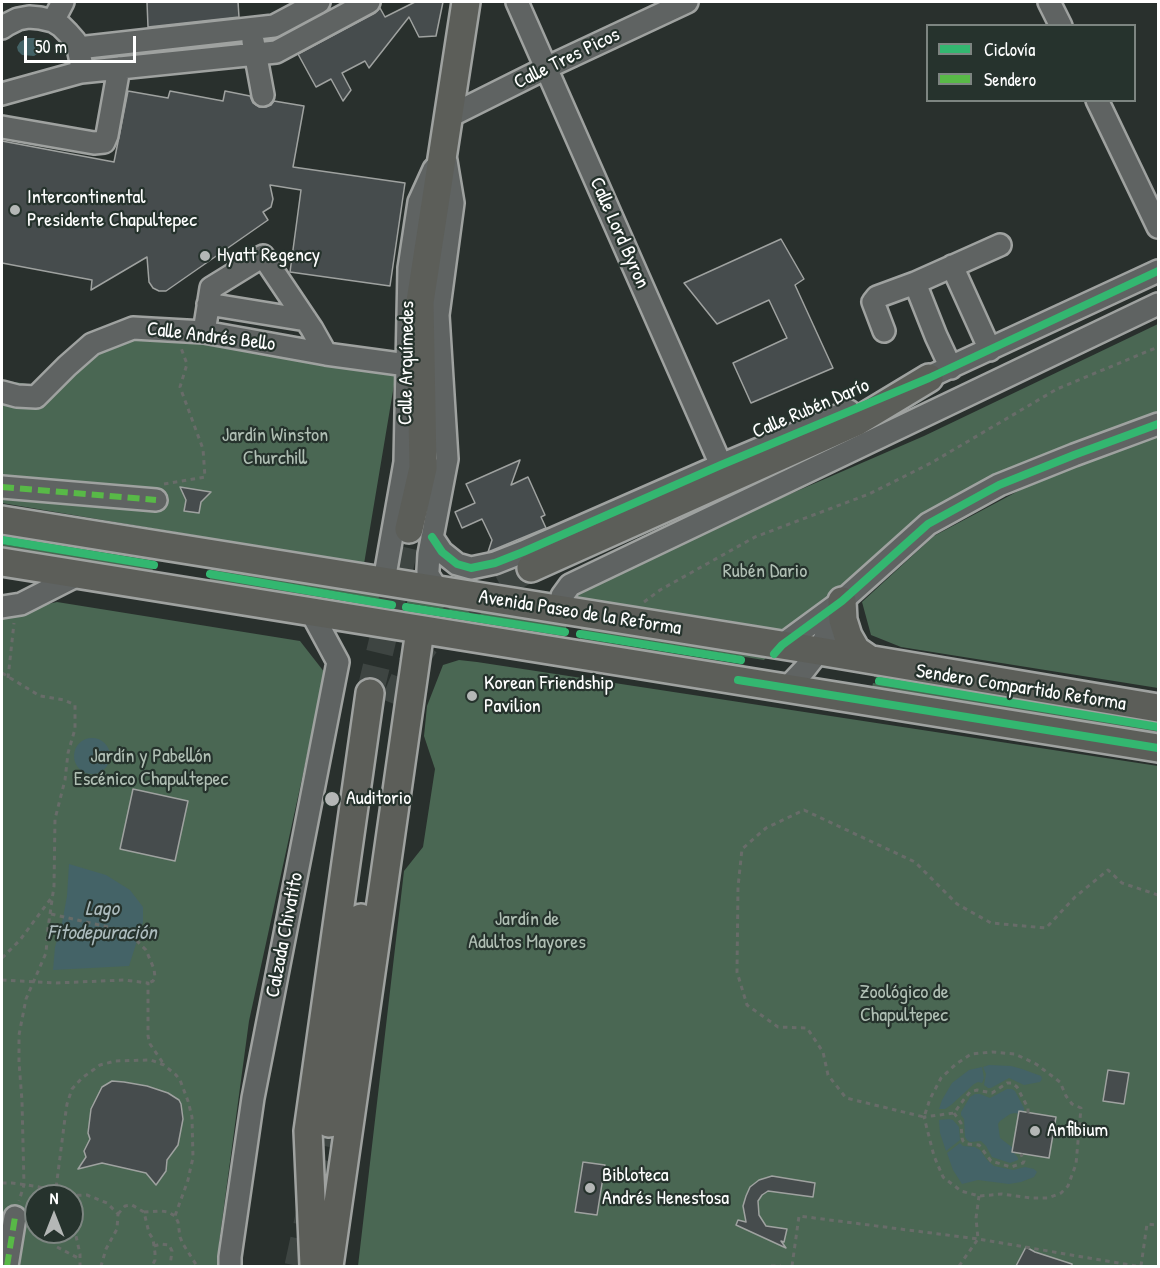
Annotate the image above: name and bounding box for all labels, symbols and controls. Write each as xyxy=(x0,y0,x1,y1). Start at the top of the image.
street label: Calle Tres Picos xyxy=(510,23,624,95)
scale bar xyxy=(27,24,140,62)
legend xyxy=(926,24,1136,102)
text: 50 m xyxy=(35,34,67,59)
text: Ciclovía xyxy=(984,37,1035,62)
text: Sendero xyxy=(984,67,1036,92)
street label: Calle Lord Byron xyxy=(584,174,654,292)
place label: Intercontinental Presidente Chapultepec xyxy=(27,186,197,233)
marker: Intercontinental Presidente Chapultepec xyxy=(8,203,22,217)
place label: Hyatt Regency xyxy=(217,244,320,268)
marker: Hyatt Regency xyxy=(198,249,212,263)
street label: Calle Arquímedes xyxy=(394,301,420,425)
street label: Calle Andrés Bello xyxy=(145,317,277,357)
street label: Calle Rubén Darío xyxy=(749,374,873,444)
park label: Jardín Winston Churchill xyxy=(222,424,328,471)
park label: Rubén Dario xyxy=(723,560,807,584)
street label: Avenida Paseo de la Reforma xyxy=(477,585,683,641)
street label: Sendero Compartido Reforma xyxy=(914,660,1128,716)
place label: Korean Friendship Pavilion xyxy=(484,672,613,719)
marker: Korean Friendship Pavilion xyxy=(465,689,479,703)
park label: Jardín y Pabellón Escénico Chapultepec xyxy=(74,745,228,792)
place label: Auditorio xyxy=(346,787,411,811)
marker: Auditorio xyxy=(323,790,341,808)
street label: Calzada Chivatito xyxy=(261,871,309,999)
water label: Lago Fitodepuración xyxy=(47,896,157,946)
park label: Jardín de Adultos Mayores xyxy=(468,908,586,955)
park label: Zoológico de Chapultepec xyxy=(859,981,949,1028)
place label: Anfibium xyxy=(1047,1119,1108,1143)
marker: Anfibium xyxy=(1028,1124,1042,1138)
place label: Bibloteca Andrés Henestosa xyxy=(602,1164,729,1211)
marker: Bibloteca Andrés Henestosa xyxy=(583,1181,597,1195)
north arrow xyxy=(24,1184,84,1244)
text: N xyxy=(50,1187,58,1209)

